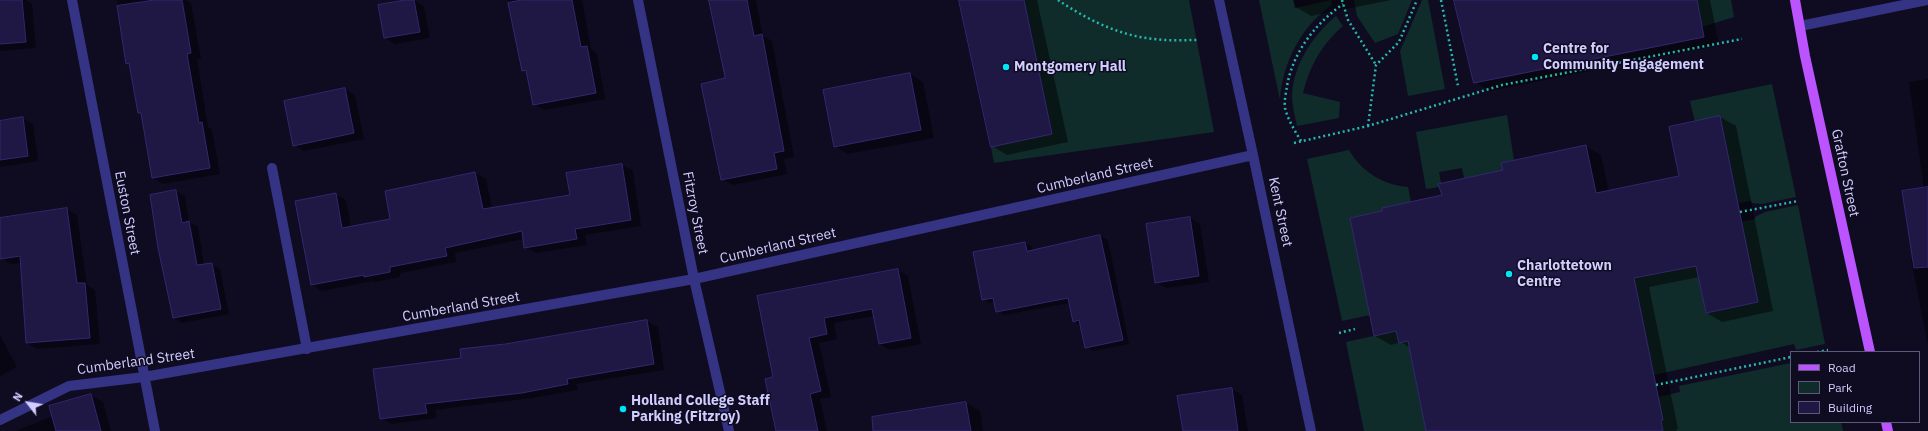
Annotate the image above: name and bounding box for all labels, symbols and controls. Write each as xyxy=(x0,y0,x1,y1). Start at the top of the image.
place label: Centre for Community Engagement xyxy=(1543,41,1704,74)
marker: Centre for Community Engagement xyxy=(1530,52,1540,62)
place label: Montgomery Hall xyxy=(1014,59,1126,75)
marker: Montgomery Hall xyxy=(1001,62,1011,72)
street label: Grafton Street xyxy=(1828,128,1862,218)
street label: Cumberland Street xyxy=(1035,154,1155,198)
street label: Euston Street xyxy=(111,170,143,256)
street label: Fitzroy Street xyxy=(679,170,711,256)
street label: Kent Street xyxy=(1264,176,1296,248)
street label: Cumberland Street xyxy=(718,224,838,268)
place label: Charlottetown Centre xyxy=(1517,258,1612,290)
marker: Charlottetown Centre xyxy=(1504,269,1514,279)
street label: Cumberland Street xyxy=(401,288,521,326)
street label: Cumberland Street xyxy=(76,345,196,379)
legend xyxy=(1790,351,1920,423)
text: Road xyxy=(1828,360,1856,375)
text: Park xyxy=(1828,380,1852,395)
north arrow xyxy=(8,383,48,423)
text: N xyxy=(10,390,26,404)
place label: Holland College Staff Parking (Fitzroy) xyxy=(631,393,770,426)
text: Building xyxy=(1828,400,1872,415)
marker: Holland College Staff Parking (Fitzroy) xyxy=(618,404,628,414)

